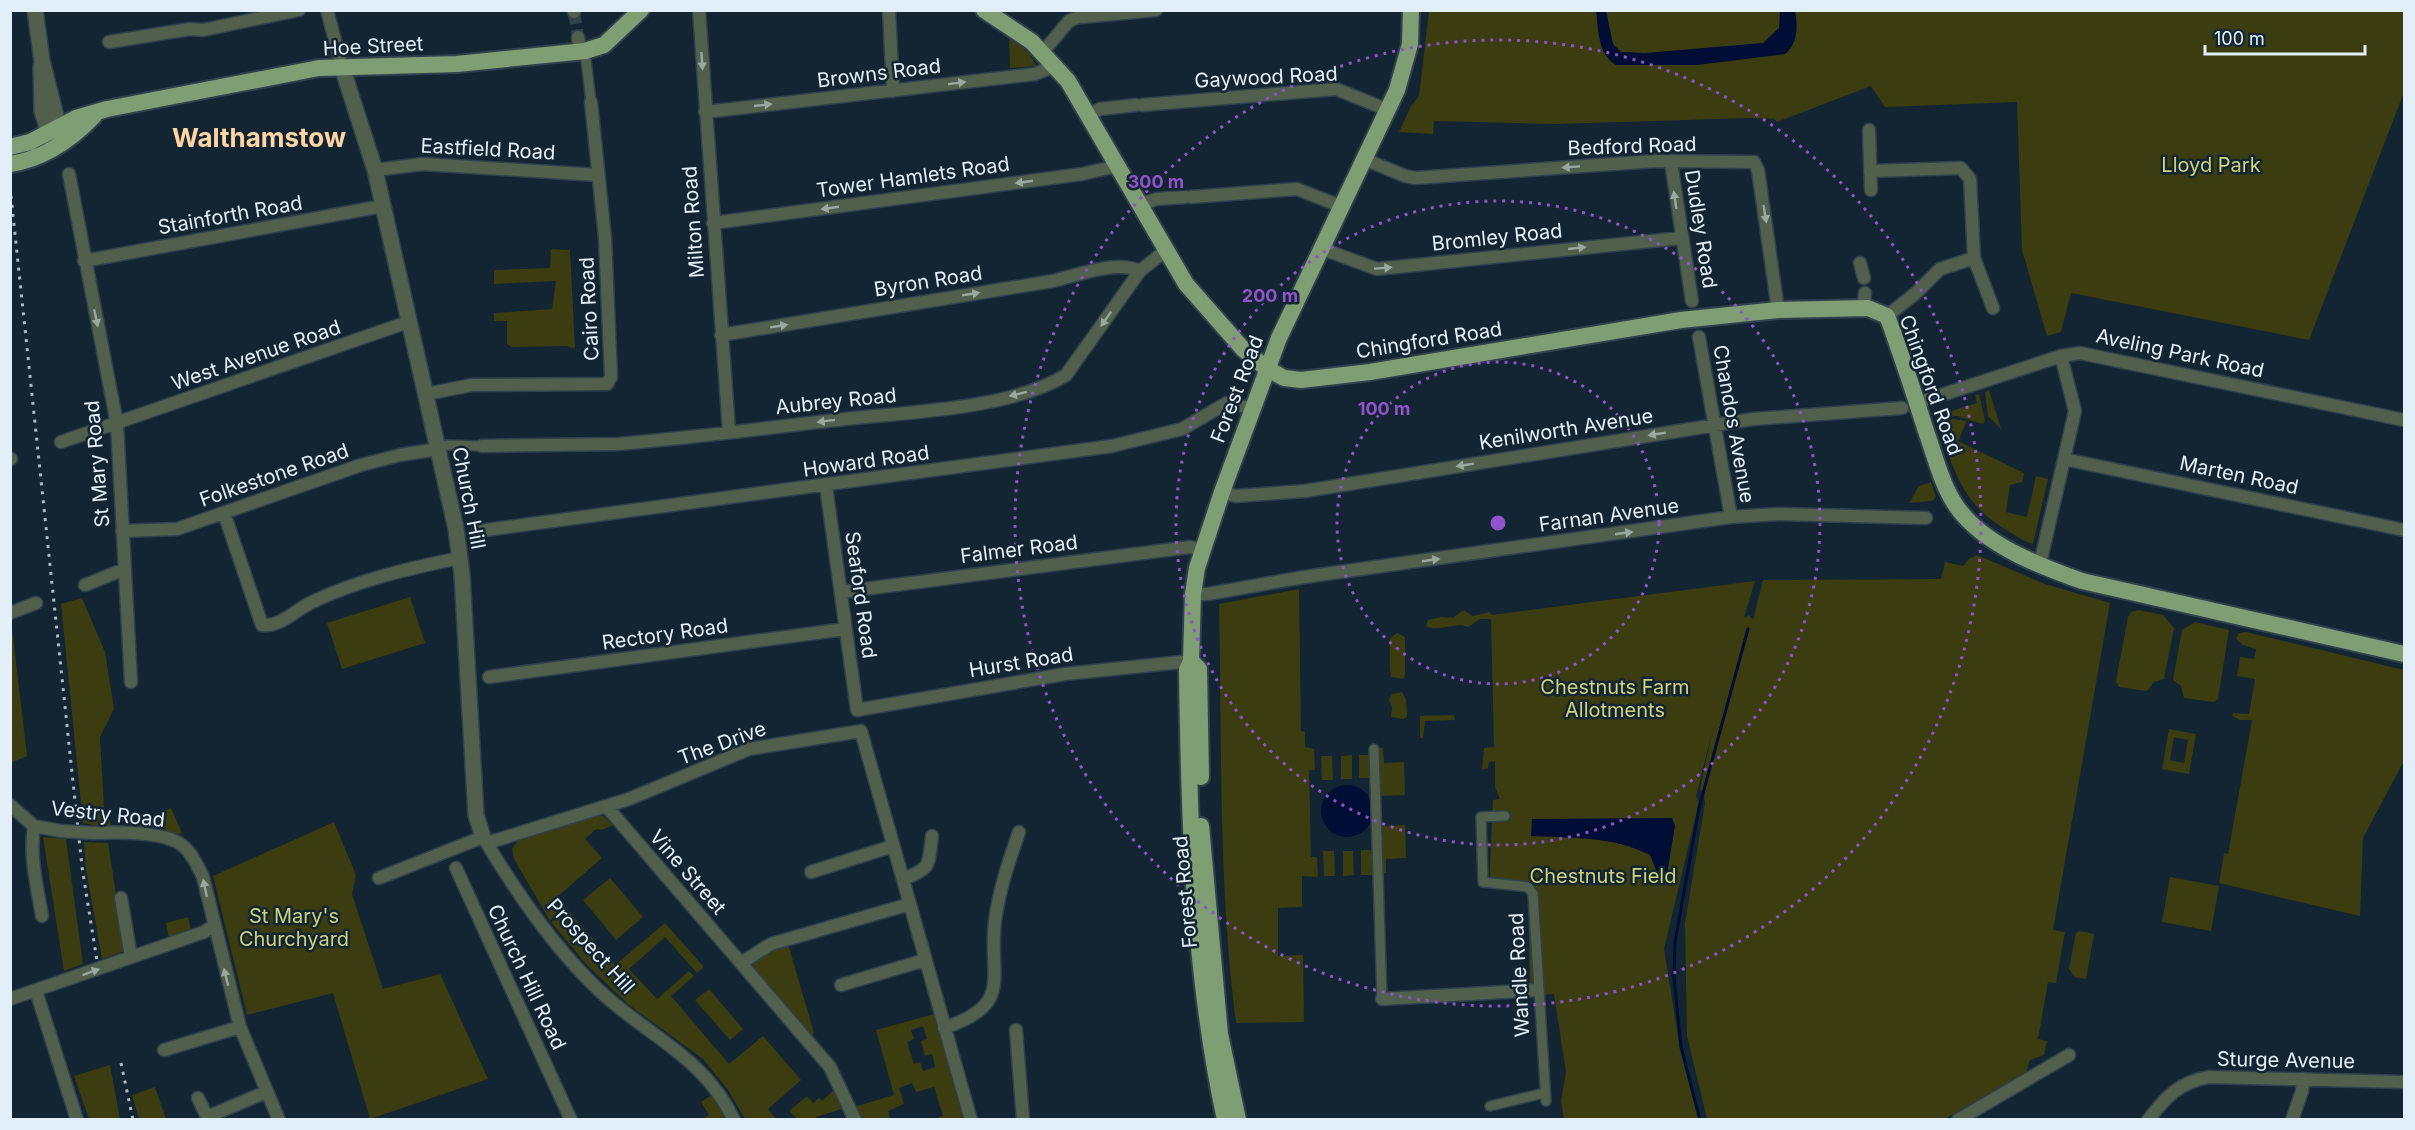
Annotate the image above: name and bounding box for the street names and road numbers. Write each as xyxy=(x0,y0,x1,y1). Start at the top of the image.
street label: Hoe Street xyxy=(322,31,424,61)
street label: Browns Road xyxy=(816,54,942,92)
street label: Gaywood Road xyxy=(1194,61,1338,93)
street label: Bedford Road xyxy=(1567,132,1697,160)
street label: Eastfield Road xyxy=(420,133,556,165)
street label: Tower Hamlets Road xyxy=(815,152,1011,202)
street label: Milton Road xyxy=(677,165,709,279)
street label: Dudley Road xyxy=(1680,168,1722,290)
street label: Stainforth Road xyxy=(156,190,304,240)
street label: Bromley Road xyxy=(1431,218,1563,256)
street label: Cairo Road xyxy=(574,257,604,361)
street label: Byron Road xyxy=(872,261,984,301)
street label: Chingford Road xyxy=(1895,312,1967,458)
street label: West Avenue Road xyxy=(168,315,344,395)
street label: Chingford Road xyxy=(1354,317,1504,363)
street label: Aveling Park Road xyxy=(2094,323,2266,383)
street label: Forest Road xyxy=(1206,332,1268,446)
street label: Chandos Avenue xyxy=(1708,343,1760,505)
street label: Aubrey Road xyxy=(774,383,898,419)
street label: St Mary Road xyxy=(80,400,114,528)
street label: Kenilworth Avenue xyxy=(1477,403,1655,455)
street label: Folkestone Road xyxy=(196,438,352,512)
street label: Howard Road xyxy=(801,440,931,482)
street label: Church Hill xyxy=(447,445,491,551)
street label: Marten Road xyxy=(2177,451,2301,499)
street label: Farnan Avenue xyxy=(1537,493,1681,537)
street label: Seaford Road xyxy=(840,530,882,660)
street label: Falmer Road xyxy=(959,530,1079,568)
street label: Rectory Road xyxy=(600,613,730,655)
street label: Hurst Road xyxy=(967,642,1075,682)
street label: The Drive xyxy=(675,716,769,770)
street label: Vestry Road xyxy=(50,796,166,832)
street label: Vine Street xyxy=(645,825,732,920)
street label: Forest Road xyxy=(1168,835,1202,949)
street label: Prospect Hill xyxy=(542,894,640,998)
street label: Church Hill Road xyxy=(483,901,571,1053)
street label: Wandle Road xyxy=(1504,912,1534,1038)
street label: Sturge Avenue xyxy=(2217,1047,2355,1073)

